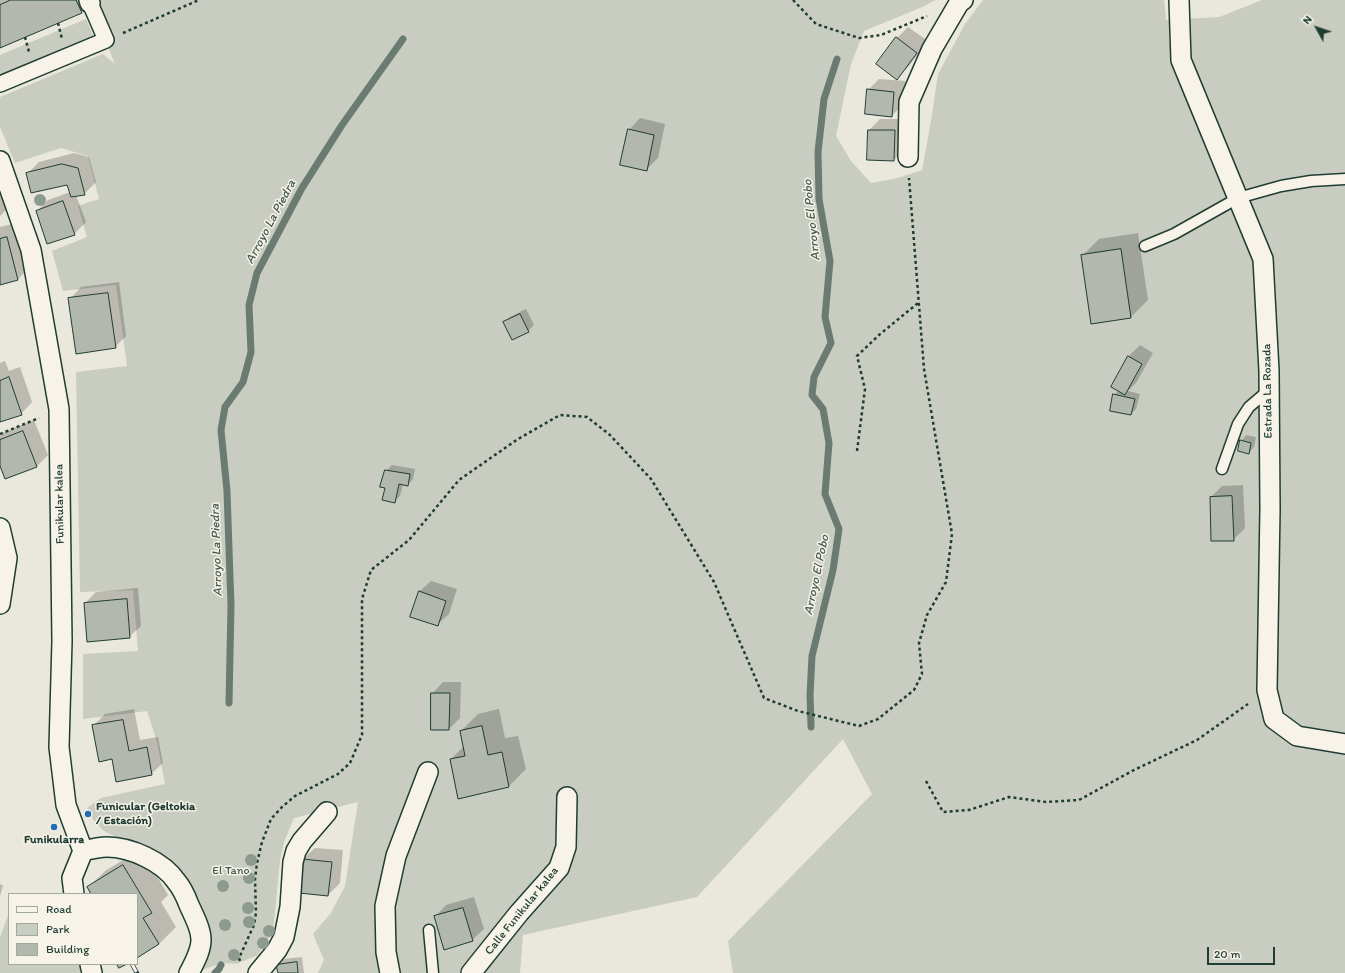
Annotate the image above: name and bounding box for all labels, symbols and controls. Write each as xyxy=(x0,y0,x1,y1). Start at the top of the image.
north arrow xyxy=(1297,8,1337,48)
text: N xyxy=(1300,13,1315,27)
water label: Arroyo La Piedra xyxy=(242,177,300,267)
water label: Arroyo El Pobo xyxy=(800,179,824,261)
street label: Estrada La Rozada xyxy=(1260,343,1276,439)
street label: Funikular kalea xyxy=(52,464,68,544)
water label: Arroyo La Piedra xyxy=(208,503,226,597)
water label: Arroyo El Pobo xyxy=(801,533,833,617)
place label: Funicular (Geltokia / Estación) xyxy=(96,800,195,828)
marker: Funicular (Geltokia / Estación) xyxy=(83,809,93,819)
marker: Funikularra xyxy=(49,822,59,832)
place label: Funikularra xyxy=(24,833,84,847)
park label: El Tano xyxy=(212,864,250,878)
street label: Calle Funikular kalea xyxy=(482,864,562,958)
legend xyxy=(8,893,138,965)
text: Road xyxy=(46,902,72,916)
text: Park xyxy=(46,922,70,936)
scale bar xyxy=(1209,939,1277,965)
text: Building xyxy=(46,942,89,956)
text: 20 m xyxy=(1214,947,1241,961)

